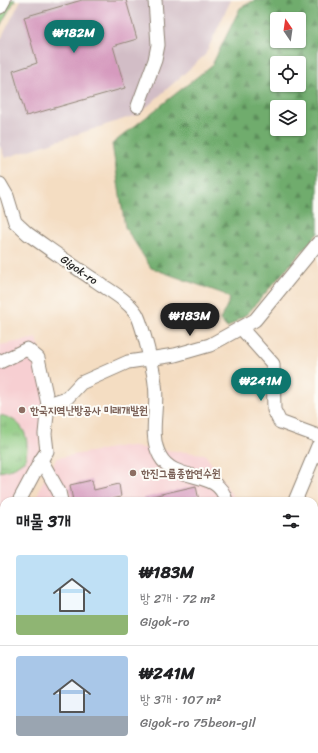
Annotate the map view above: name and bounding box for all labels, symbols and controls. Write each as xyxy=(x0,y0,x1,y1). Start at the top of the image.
north arrow xyxy=(270,12,306,48)
map controls xyxy=(270,12,306,136)
pin: ₩182M xyxy=(46,20,102,54)
text: ₩182M xyxy=(53,21,95,44)
button: locate xyxy=(270,56,306,92)
button: layers xyxy=(270,100,306,136)
street label: Gigok-ro xyxy=(56,250,102,290)
pin: ₩183M xyxy=(162,303,218,337)
text: ₩183M xyxy=(169,304,211,327)
pin: ₩241M xyxy=(233,368,289,402)
text: ₩241M xyxy=(240,369,282,392)
place label: 한국지역난방공사 미래개발원 xyxy=(30,401,148,420)
marker: 한국지역난방공사 미래개발원 xyxy=(17,405,27,415)
place label: 한진그룹종합연수원 xyxy=(141,464,221,483)
marker: 한진그룹종합연수원 xyxy=(128,468,138,478)
text: 매물 3개 xyxy=(16,506,71,536)
icon: filters xyxy=(280,510,302,532)
text: ₩183M xyxy=(140,557,194,587)
icon: home xyxy=(48,571,96,619)
text: 방 2개 · 72 m² xyxy=(140,587,215,610)
text: Gigok-ro xyxy=(140,610,190,633)
text: ₩241M xyxy=(140,658,195,688)
icon: home xyxy=(48,672,96,720)
text: 방 3개 · 107 m² xyxy=(140,688,221,711)
text: Gigok-ro 75beon-gil xyxy=(140,711,256,734)

